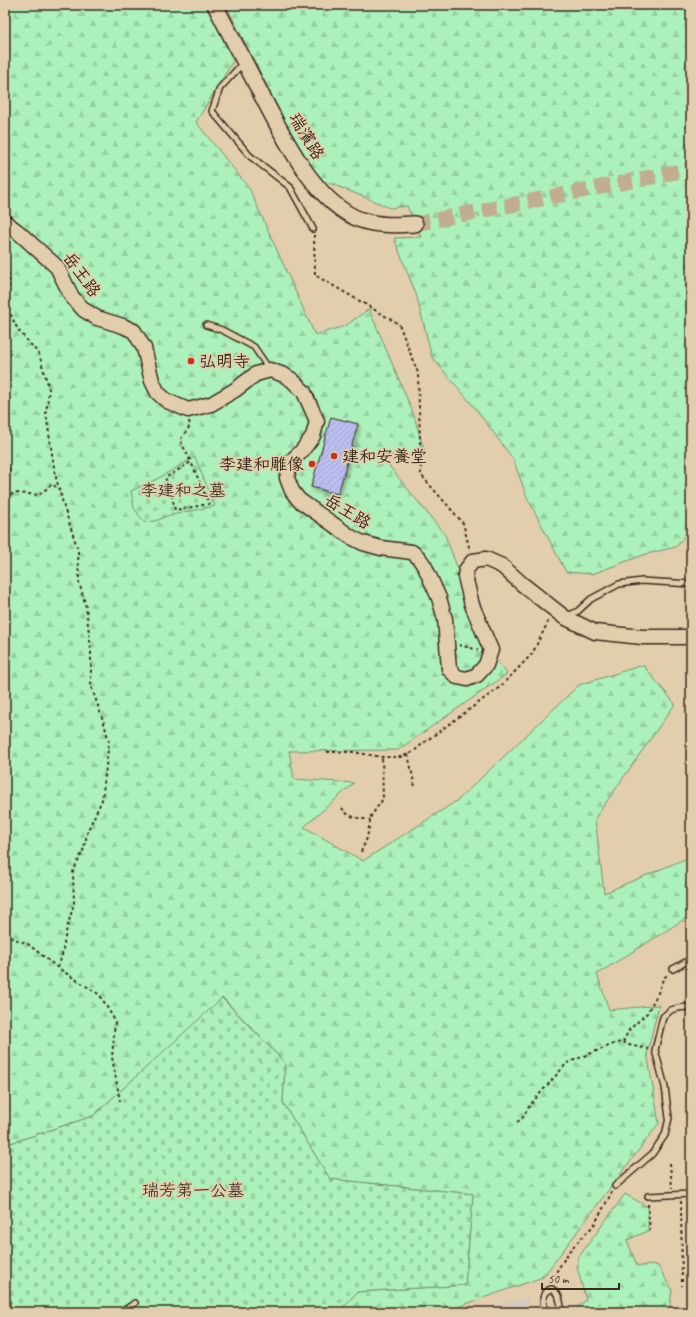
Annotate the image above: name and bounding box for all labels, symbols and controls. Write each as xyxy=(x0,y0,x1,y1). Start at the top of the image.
street label: 瑞濱路 xyxy=(284,109,329,164)
street label: 岳王路 xyxy=(58,247,105,301)
place label: 弘明寺 xyxy=(199,351,250,372)
marker: 弘明寺 xyxy=(186,356,196,366)
place label: 建和安養堂 xyxy=(342,446,427,467)
marker: 建和安養堂 xyxy=(329,451,339,461)
place label: 李建和雕像 xyxy=(219,454,304,475)
marker: 李建和雕像 xyxy=(307,459,317,469)
park label: 李建和之墓 xyxy=(141,480,226,501)
street label: 岳王路 xyxy=(321,489,375,534)
park label: 瑞芳第一公墓 xyxy=(142,1180,244,1201)
scale bar xyxy=(542,1265,619,1291)
text: 50 m xyxy=(548,1271,570,1287)

